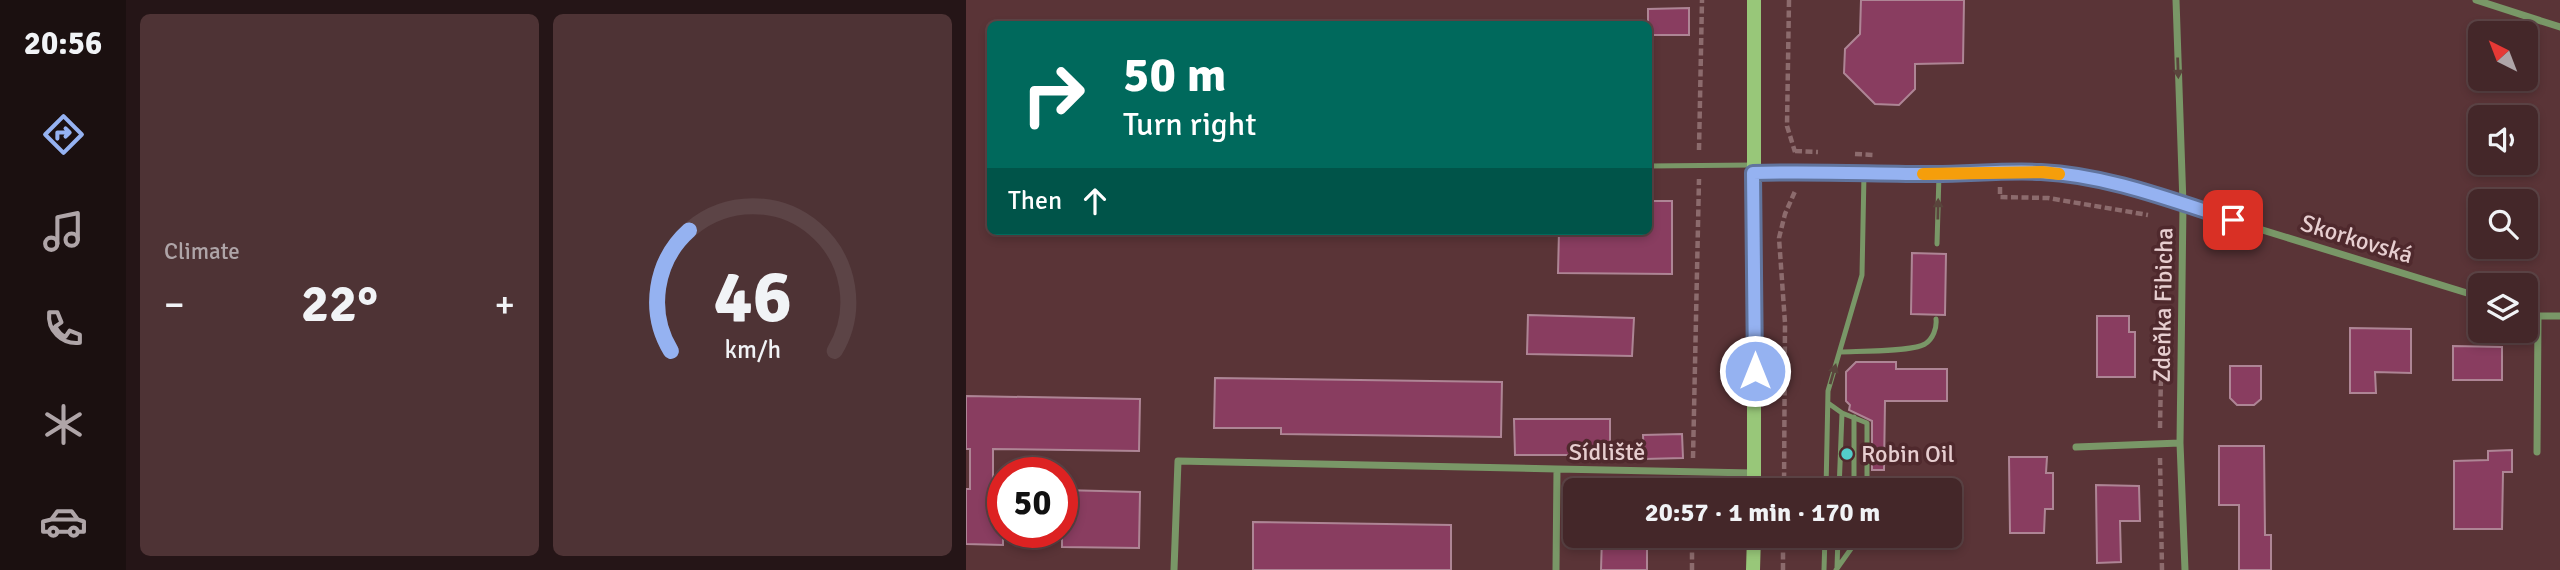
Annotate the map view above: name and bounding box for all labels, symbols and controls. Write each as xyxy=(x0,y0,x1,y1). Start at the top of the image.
north arrow xyxy=(2468,21,2538,91)
map controls xyxy=(2468,21,2538,343)
text: 20:56 xyxy=(24,24,102,63)
text: 50 m xyxy=(1123,45,1226,105)
icon: right xyxy=(1008,49,1099,140)
one-way arrow xyxy=(2173,57,2184,79)
text: Turn right xyxy=(1123,105,1256,144)
button: sound xyxy=(2468,105,2538,175)
icon: directions xyxy=(39,110,88,159)
icon: ahead xyxy=(1076,182,1114,220)
text: Then xyxy=(1008,185,1062,217)
button: search xyxy=(2468,189,2538,259)
pin xyxy=(2203,190,2263,250)
one-way arrow xyxy=(1932,198,1944,220)
icon: arrive xyxy=(2214,201,2252,239)
icon: music xyxy=(39,207,88,256)
street label: Skorkovská xyxy=(2297,208,2417,270)
street label: Zdeňka Fibicha xyxy=(2147,227,2179,383)
text: Climate xyxy=(164,237,240,266)
text: 46 xyxy=(713,253,792,342)
text: 22° xyxy=(301,272,378,336)
button: layers xyxy=(2468,273,2538,343)
text: − xyxy=(164,281,185,328)
text: + xyxy=(494,281,515,328)
icon: phone xyxy=(39,304,88,353)
text: km/h xyxy=(724,334,781,365)
position arrow xyxy=(1718,334,1792,408)
one-way arrow xyxy=(1829,363,1839,384)
icon: climate xyxy=(39,400,88,449)
street label: Sídliště xyxy=(1569,437,1645,467)
place label: Robin Oil xyxy=(1861,439,1955,469)
marker: Robin Oil xyxy=(1839,446,1855,462)
speed limit sign: 50 xyxy=(987,457,1078,548)
icon: car xyxy=(39,497,88,546)
text: 20:57 · 1 min · 170 m xyxy=(1645,497,1880,529)

